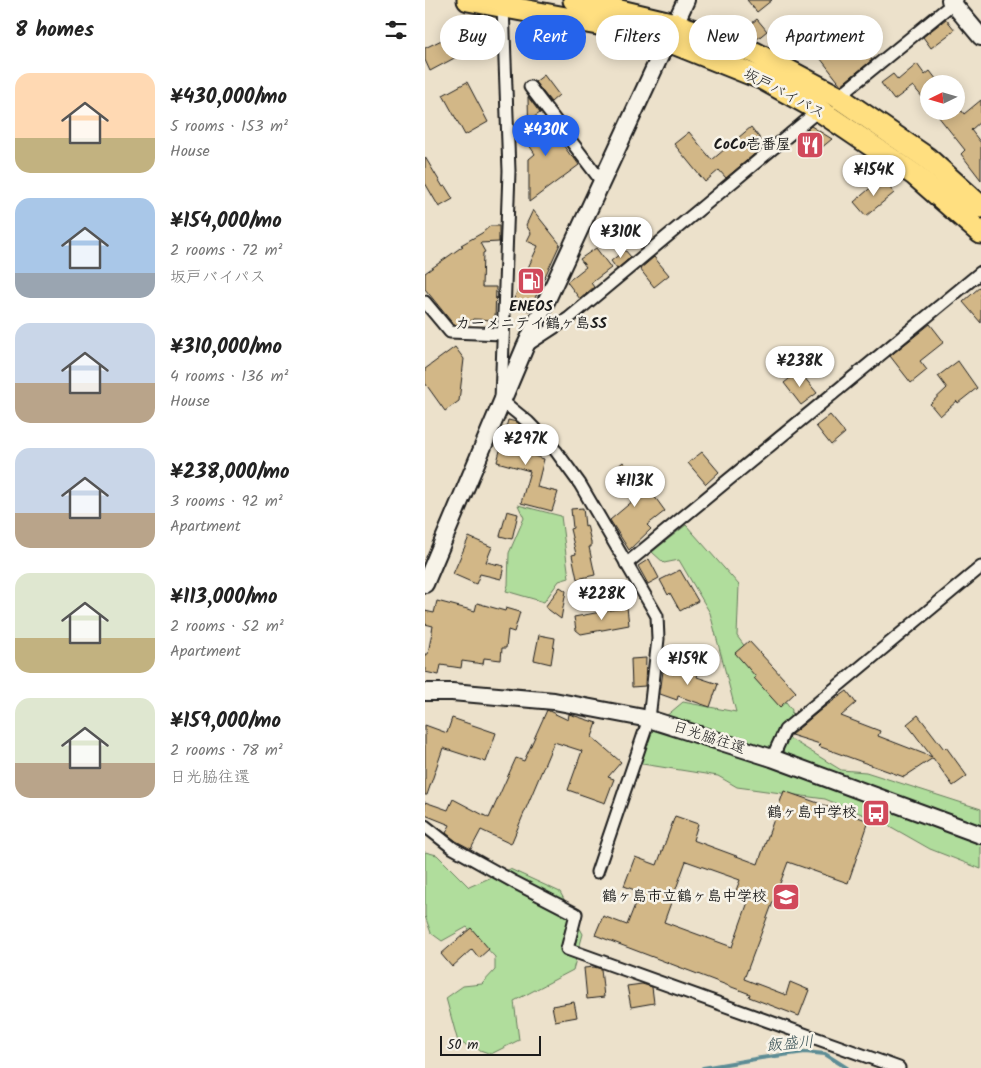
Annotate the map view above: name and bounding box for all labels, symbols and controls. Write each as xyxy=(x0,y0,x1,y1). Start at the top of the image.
text: 8 homes xyxy=(15,14,94,47)
chip: Buy xyxy=(440,15,505,60)
chip: Rent xyxy=(515,15,586,60)
chip: Filters xyxy=(596,15,679,60)
chip: New xyxy=(689,15,757,60)
chip: Apartment xyxy=(767,15,883,60)
icon: filters xyxy=(382,16,410,44)
street label: 坂戸バイパス xyxy=(739,62,829,126)
north arrow xyxy=(920,75,965,120)
map controls xyxy=(920,75,965,120)
text: ¥430,000/mo xyxy=(170,81,287,114)
icon: home xyxy=(55,93,115,153)
text: 5 rooms · 153 m² xyxy=(170,114,288,139)
pin: ¥430K xyxy=(511,114,581,157)
text: ¥430K xyxy=(523,118,569,143)
restaurant icon: CoCo壱番屋 xyxy=(795,130,825,160)
place label: CoCo壱番屋 xyxy=(714,133,791,157)
text: House xyxy=(170,139,210,164)
pin: ¥154K xyxy=(839,154,909,197)
text: ¥154K xyxy=(853,158,895,183)
text: ¥154,000/mo xyxy=(170,205,282,238)
pin: ¥310K xyxy=(586,216,656,259)
icon: home xyxy=(55,218,115,278)
text: ¥310K xyxy=(600,220,642,245)
text: 2 rooms · 72 m² xyxy=(170,238,282,263)
text: 坂戸バイパス xyxy=(170,265,266,290)
fuel station icon: ENEOS カーメニテイ鶴ヶ島SS xyxy=(516,266,546,296)
place label: ENEOS カーメニテイ鶴ヶ島SS xyxy=(455,295,607,336)
text: ¥310,000/mo xyxy=(170,331,282,364)
icon: home xyxy=(55,343,115,403)
pin: ¥238K xyxy=(765,346,835,388)
text: ¥238K xyxy=(777,349,824,374)
text: 4 rooms · 136 m² xyxy=(170,364,288,389)
text: House xyxy=(170,389,210,414)
pin: ¥297K xyxy=(491,424,561,466)
text: ¥297K xyxy=(504,427,548,452)
text: ¥238,000/mo xyxy=(170,456,290,489)
pin: ¥113K xyxy=(600,466,670,508)
icon: home xyxy=(55,468,115,528)
text: ¥113K xyxy=(616,469,654,494)
text: 3 rooms · 92 m² xyxy=(170,489,283,514)
text: Apartment xyxy=(170,514,241,539)
pin: ¥228K xyxy=(567,578,637,621)
text: ¥113,000/mo xyxy=(170,581,278,614)
text: ¥228K xyxy=(578,582,626,607)
icon: home xyxy=(55,593,115,653)
text: 2 rooms · 52 m² xyxy=(170,614,284,639)
text: Apartment xyxy=(170,639,241,664)
pin: ¥159K xyxy=(653,644,723,686)
text: ¥159K xyxy=(668,647,708,672)
text: ¥159,000/mo xyxy=(170,705,281,738)
street label: 日光脇往還 xyxy=(670,715,748,761)
icon: home xyxy=(55,718,115,778)
text: 2 rooms · 78 m² xyxy=(170,738,283,763)
text: 日光脇往還 xyxy=(170,765,250,790)
bus stop icon: 鶴ヶ島中学校 xyxy=(861,798,891,828)
place label: 鶴ヶ島中学校 xyxy=(767,801,857,825)
school or university icon: 鶴ヶ島市立鶴ヶ島中学校 xyxy=(771,882,801,912)
place label: 鶴ヶ島市立鶴ヶ島中学校 xyxy=(602,885,767,909)
water label: 飯盛川 xyxy=(765,1029,815,1059)
scale bar xyxy=(440,1033,541,1056)
text: 50 m xyxy=(447,1034,478,1056)

